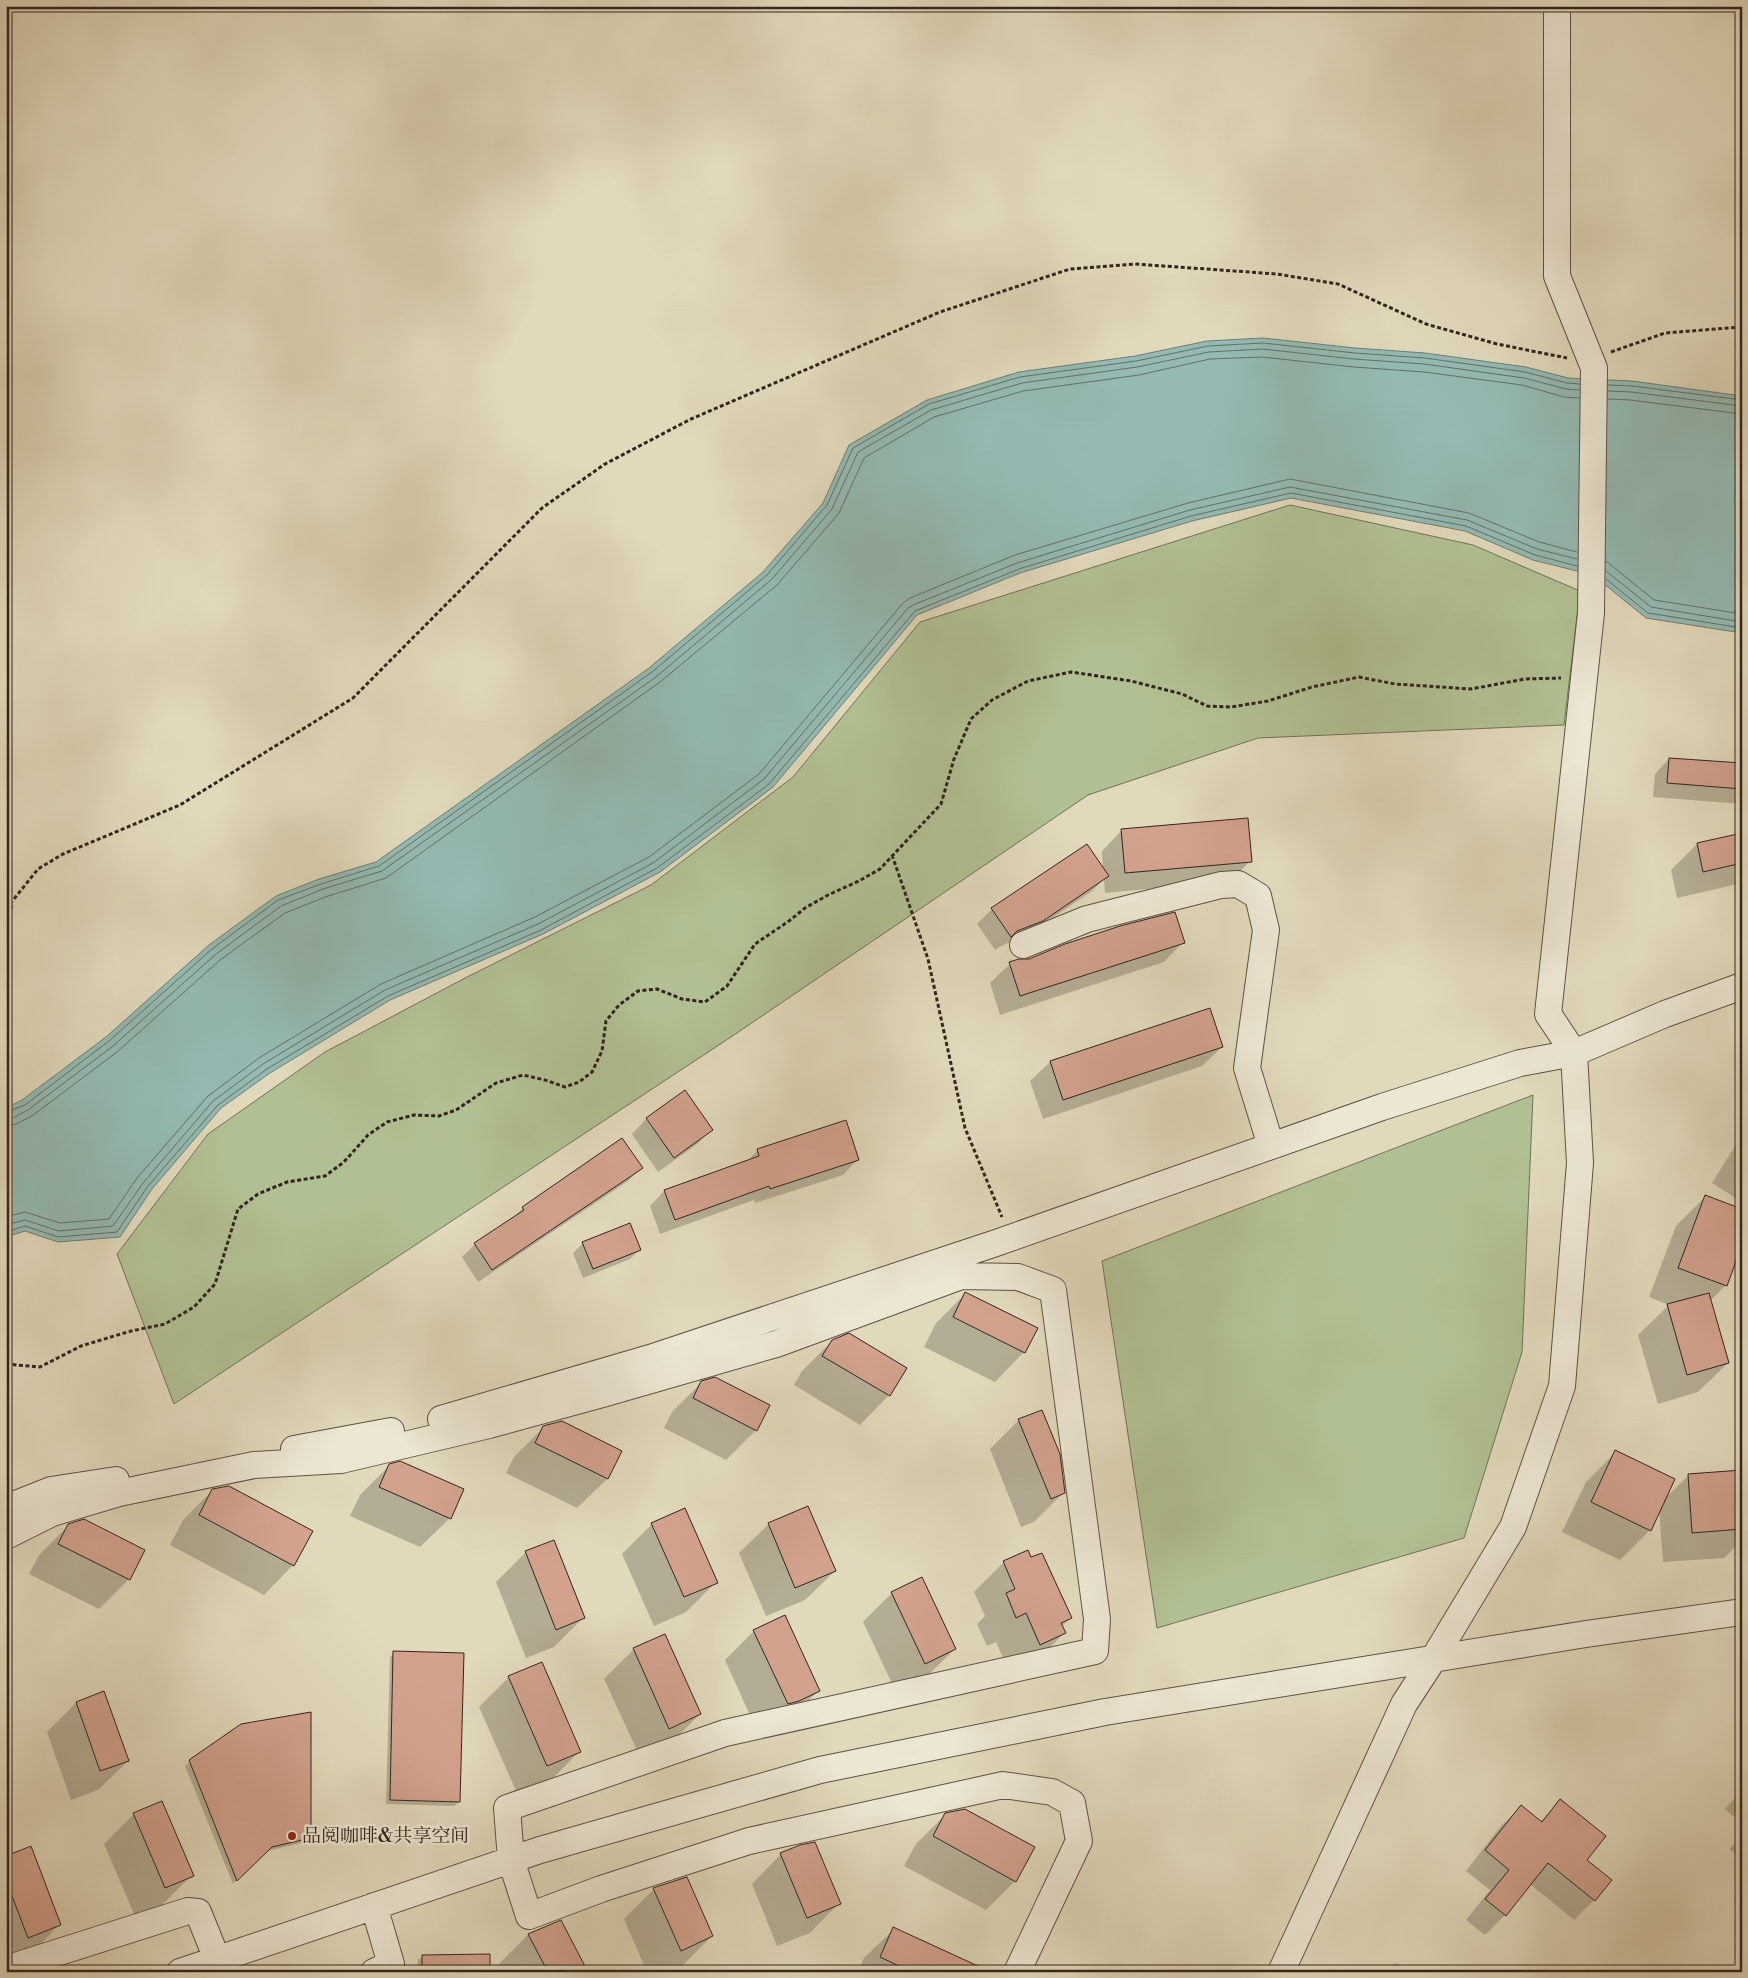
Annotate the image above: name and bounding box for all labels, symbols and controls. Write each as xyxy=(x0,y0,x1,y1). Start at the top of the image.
place label: 品阅咖啡&共享空间 xyxy=(302,1824,469,1848)
marker: 品阅咖啡&共享空间 xyxy=(286,1830,298,1842)

